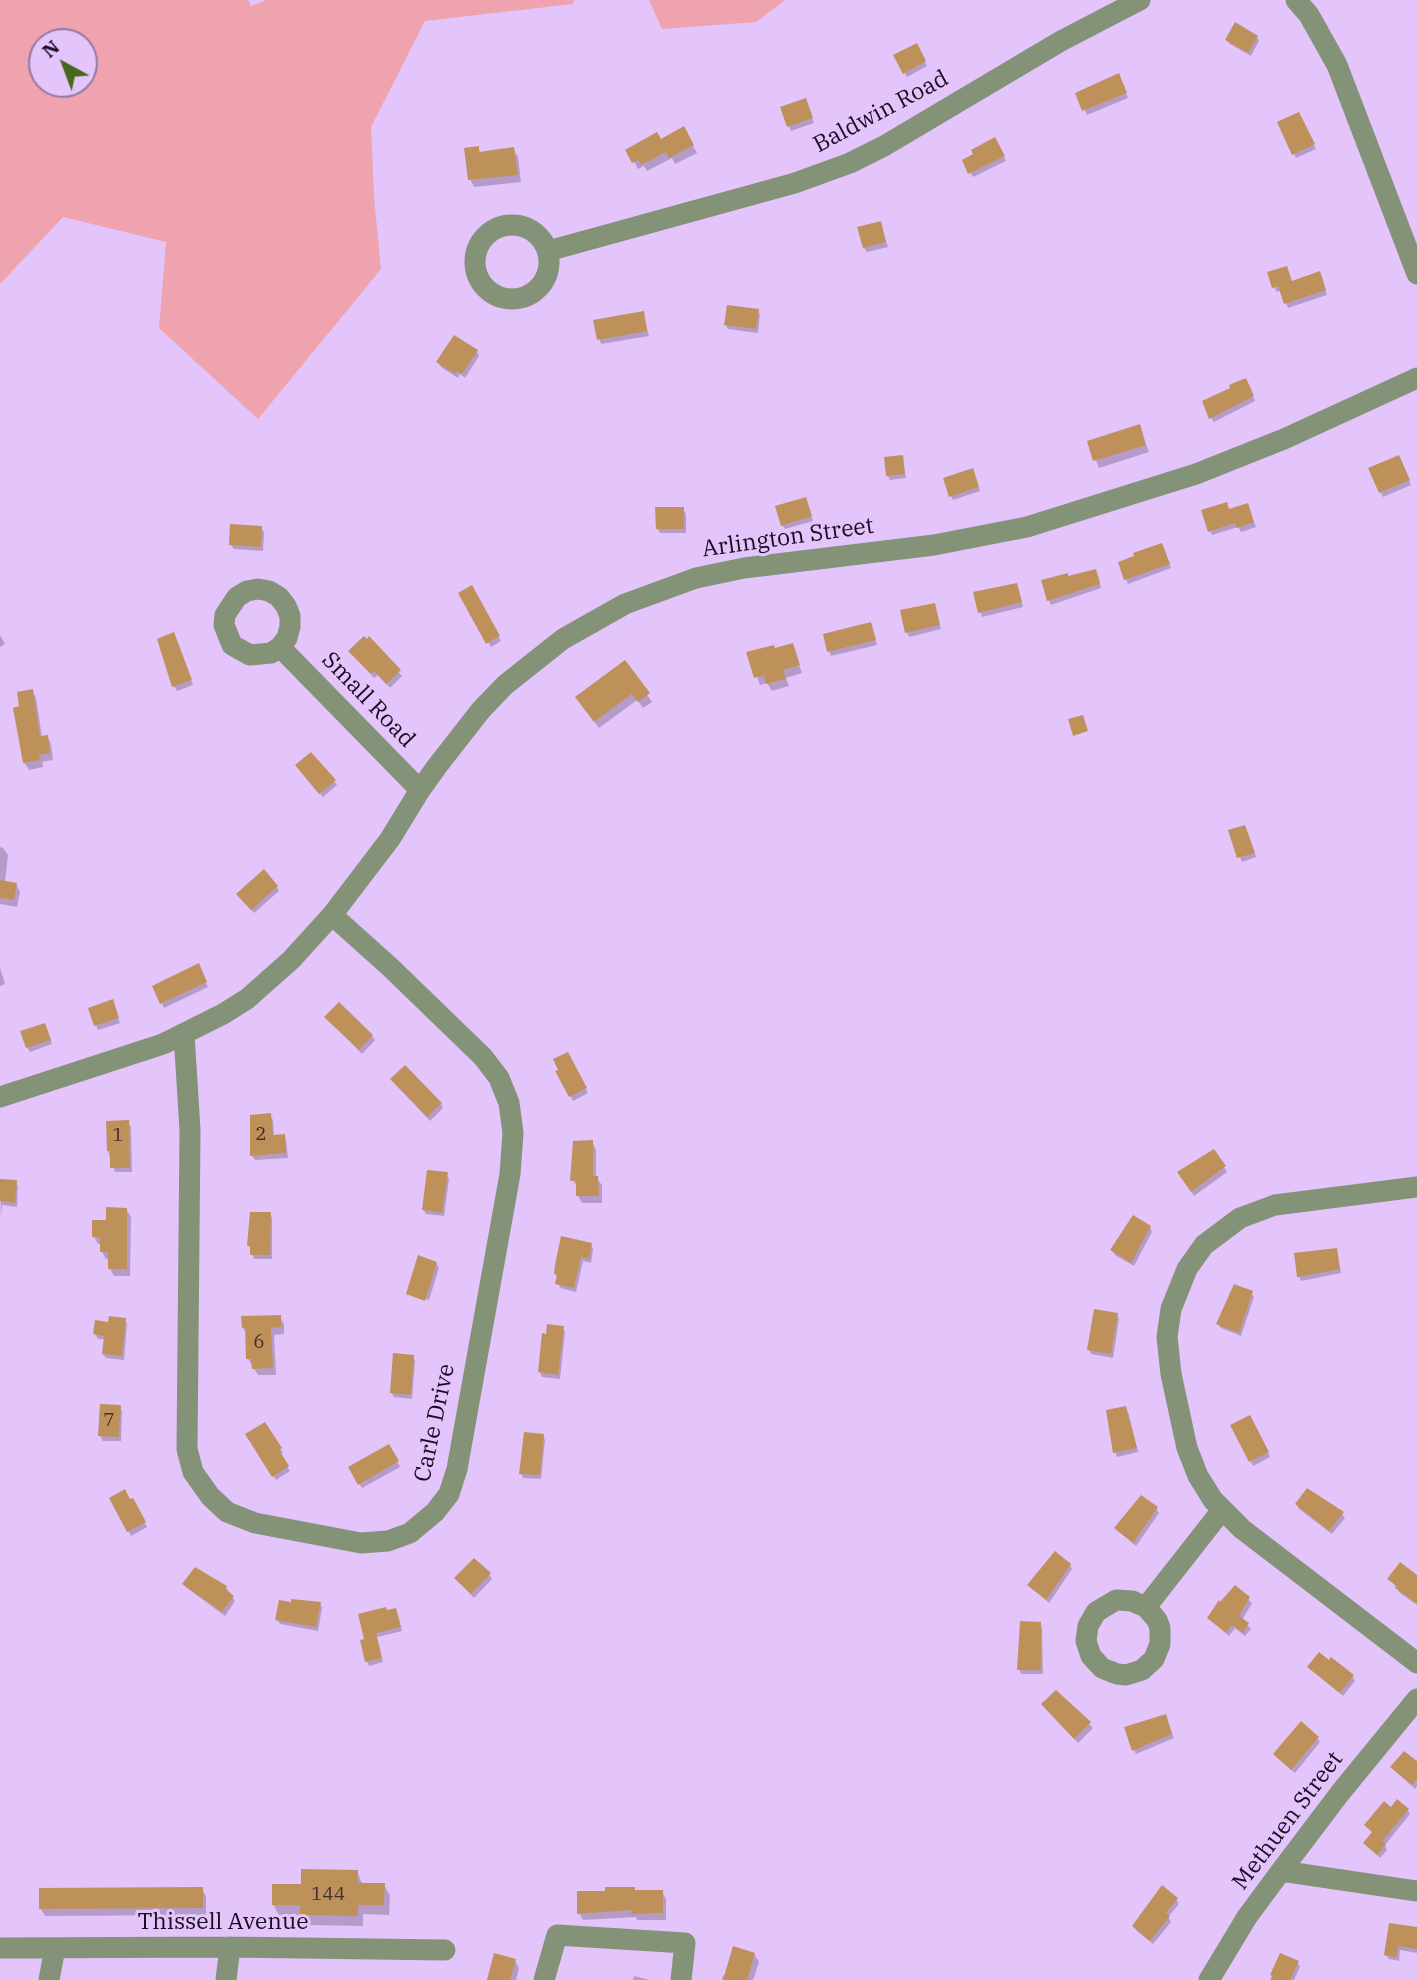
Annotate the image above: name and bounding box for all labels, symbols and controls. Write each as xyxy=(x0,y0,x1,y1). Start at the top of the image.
north arrow xyxy=(28,28,98,98)
text: N xyxy=(37,35,64,63)
street label: Baldwin Road xyxy=(809,65,953,159)
street label: Arlington Street xyxy=(700,512,876,564)
street label: Small Road xyxy=(316,647,420,753)
house number: 2 xyxy=(255,1124,267,1146)
house number: 1 xyxy=(112,1125,124,1147)
house number: 6 xyxy=(253,1332,265,1354)
street label: Carle Drive xyxy=(409,1361,461,1485)
house number: 7 xyxy=(103,1410,115,1432)
street label: Methuen Street xyxy=(1227,1746,1349,1896)
house number: 144 xyxy=(311,1884,345,1906)
street label: Thissell Avenue xyxy=(137,1908,309,1936)

